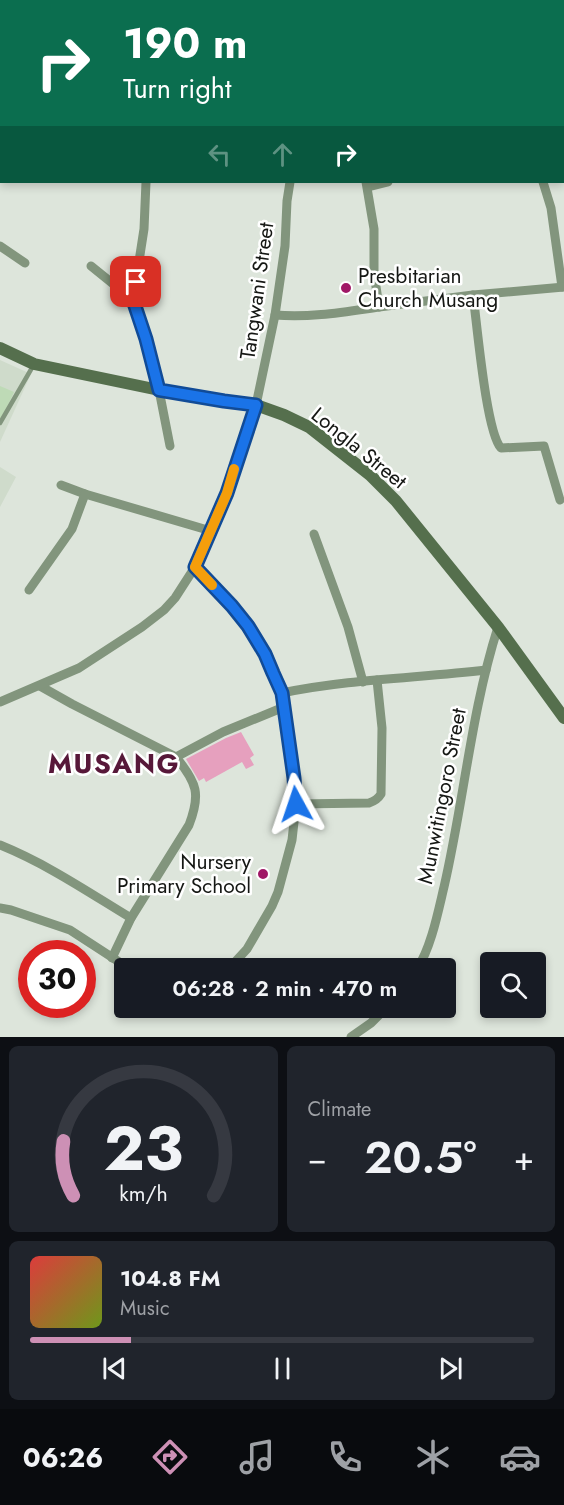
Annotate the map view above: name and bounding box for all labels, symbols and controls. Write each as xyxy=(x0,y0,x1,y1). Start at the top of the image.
text: 190 m xyxy=(123,13,247,74)
icon: right xyxy=(24,24,102,102)
text: Turn right xyxy=(123,69,231,108)
icon: left xyxy=(203,138,236,171)
icon: ahead xyxy=(266,138,299,171)
icon: right xyxy=(329,138,362,171)
street label: Tangwani Street xyxy=(233,221,281,361)
pin xyxy=(110,256,161,307)
place label: Presbitarian Church Musang xyxy=(358,261,498,315)
icon: arrive xyxy=(119,265,152,298)
marker: Presbitarian Church Musang xyxy=(339,281,353,295)
street label: Longla Street xyxy=(305,400,413,496)
street label: Munwitingoro Street xyxy=(410,706,474,886)
district label: MUSANG xyxy=(48,744,180,783)
position arrow xyxy=(264,772,328,836)
place label: Nursery Primary School xyxy=(117,847,252,901)
marker: Nursery Primary School xyxy=(256,867,270,881)
speed limit sign: 30 xyxy=(18,940,96,1018)
map controls xyxy=(480,952,546,1018)
button: search xyxy=(480,952,546,1018)
text: 06:28 · 2 min · 470 m xyxy=(173,972,397,1004)
text: Climate xyxy=(308,1095,371,1124)
text: 23 xyxy=(103,1103,183,1193)
text: 20.5° xyxy=(364,1125,477,1190)
text: − xyxy=(308,1135,327,1182)
text: + xyxy=(514,1135,534,1182)
text: km/h xyxy=(119,1178,167,1209)
text: 104.8 FM xyxy=(120,1262,220,1294)
text: Music xyxy=(120,1294,170,1323)
icon: previous xyxy=(98,1352,131,1385)
icon: pause xyxy=(266,1352,299,1385)
icon: next xyxy=(434,1352,467,1385)
icon: directions xyxy=(149,1436,191,1478)
icon: music xyxy=(236,1436,278,1478)
icon: phone xyxy=(324,1436,366,1478)
icon: climate xyxy=(412,1436,454,1478)
icon: car xyxy=(499,1436,541,1478)
text: 06:26 xyxy=(23,1438,103,1477)

